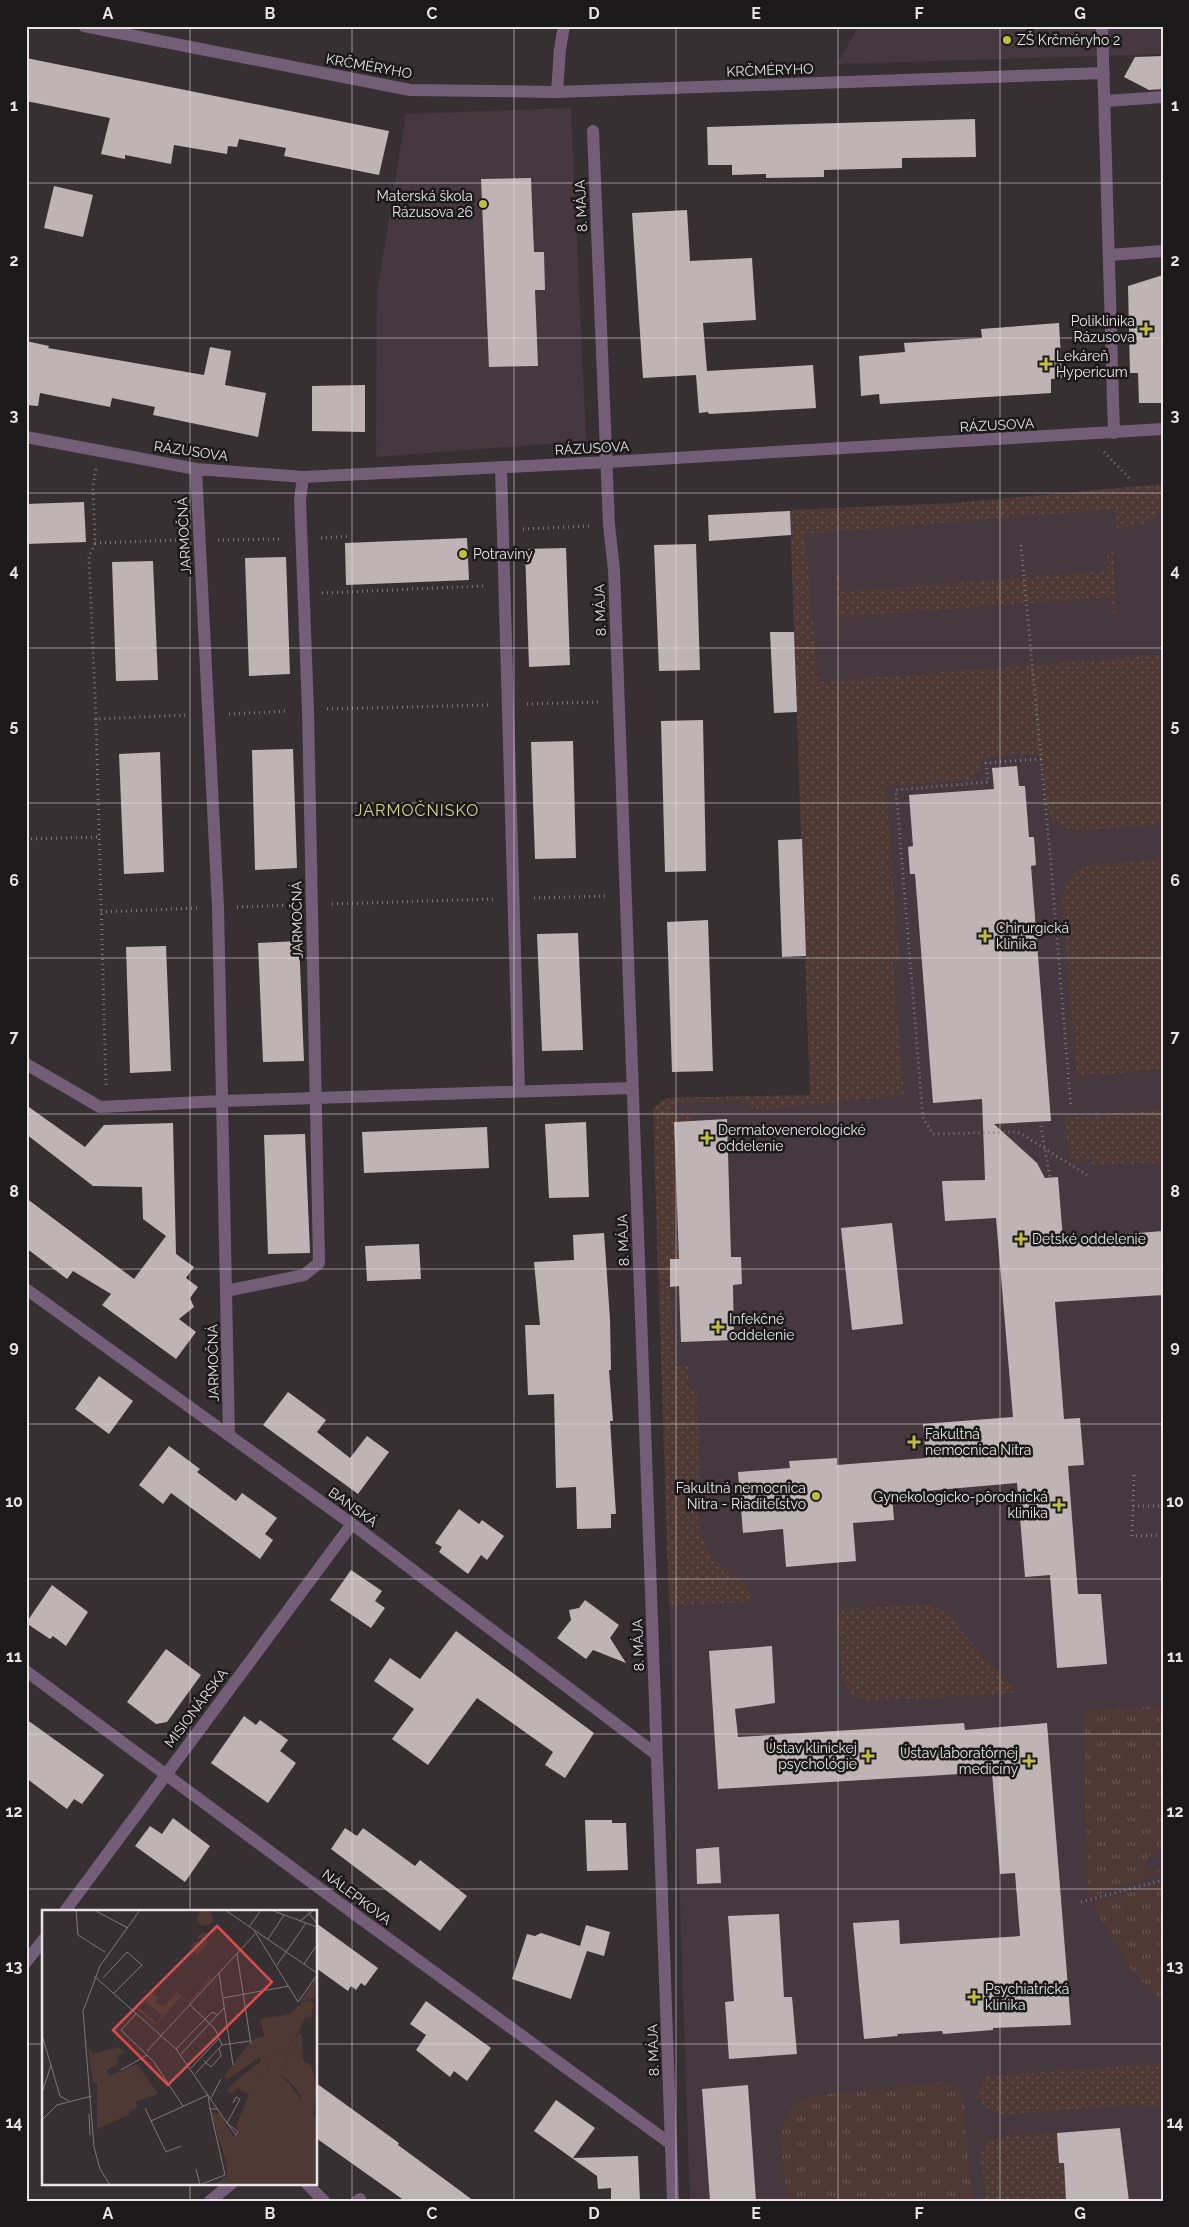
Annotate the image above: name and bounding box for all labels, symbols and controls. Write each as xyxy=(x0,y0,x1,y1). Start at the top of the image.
text: A xyxy=(103,4,114,23)
text: B xyxy=(265,4,276,23)
text: C xyxy=(427,4,438,23)
text: D xyxy=(588,4,600,23)
text: E xyxy=(751,4,761,23)
text: F xyxy=(914,4,924,23)
text: G xyxy=(1074,4,1086,23)
place label: ZŠ Krčméryho 2 xyxy=(1017,30,1120,48)
marker: ZŠ Krčméryho 2 xyxy=(1001,34,1013,46)
street label: KRČMÉRYHO xyxy=(325,49,414,81)
street label: KRČMÉRYHO xyxy=(726,58,814,80)
text: 1 xyxy=(10,96,18,115)
text: 1 xyxy=(1171,96,1179,115)
street label: 8. MÁJA xyxy=(571,179,590,233)
place label: Materská škola Rázusova 26 xyxy=(377,188,473,220)
marker: Materská škola Rázusova 26 xyxy=(477,198,489,210)
text: 2 xyxy=(9,251,19,270)
text: 2 xyxy=(1170,251,1180,270)
place label: Poliklinika Rázusova xyxy=(1071,313,1135,345)
marker: Poliklinika Rázusova xyxy=(1139,322,1153,336)
place label: Lekáreň Hypericum xyxy=(1056,348,1128,380)
marker: Lekáreň Hypericum xyxy=(1040,358,1052,370)
text: 3 xyxy=(10,406,19,425)
text: 3 xyxy=(1171,406,1180,425)
street label: RÁZUSOVA xyxy=(959,414,1035,435)
street label: RÁZUSOVA xyxy=(153,437,230,464)
street label: RÁZUSOVA xyxy=(554,437,630,458)
street label: JARMOČNÁ xyxy=(172,496,194,575)
place label: Potraviny xyxy=(473,546,533,562)
marker: Potraviny xyxy=(457,548,469,560)
text: 4 xyxy=(9,561,19,580)
text: 4 xyxy=(1170,561,1180,580)
street label: 8. MÁJA xyxy=(590,583,609,636)
text: 5 xyxy=(10,716,19,735)
text: 5 xyxy=(1171,716,1180,735)
district label: JARMOČNISKO xyxy=(355,800,479,820)
text: 6 xyxy=(9,871,19,890)
text: 6 xyxy=(1170,871,1180,890)
street label: JARMOČNÁ xyxy=(286,880,306,959)
place label: Chirurgická klinika xyxy=(996,920,1069,952)
marker: Chirurgická klinika xyxy=(978,929,992,943)
text: 7 xyxy=(10,1027,19,1046)
text: 7 xyxy=(1171,1027,1180,1046)
place label: Dermatovenerologické oddelenie xyxy=(718,1122,866,1154)
marker: Dermatovenerologické oddelenie xyxy=(700,1131,714,1145)
text: 8 xyxy=(9,1182,19,1201)
text: 8 xyxy=(1170,1182,1180,1201)
street label: 8. MÁJA xyxy=(613,1213,632,1266)
place label: Detské oddelenie xyxy=(1032,1231,1146,1247)
marker: Detské oddelenie xyxy=(1014,1232,1028,1246)
place label: Infekčné oddelenie xyxy=(729,1311,794,1343)
marker: Infekčné oddelenie xyxy=(711,1320,725,1334)
street label: JARMOČNÁ xyxy=(202,1323,222,1402)
text: 9 xyxy=(9,1337,19,1356)
text: 9 xyxy=(1170,1337,1180,1356)
place label: Fakultná nemocnica Nitra xyxy=(925,1426,1031,1458)
marker: Fakultná nemocnica Nitra xyxy=(907,1435,921,1449)
place label: Fakultná nemocnica Nitra - Riaditeľstvo xyxy=(676,1480,806,1512)
street label: BANSKÁ xyxy=(325,1483,382,1530)
place label: Gynekologicko-pôrodnická klinika xyxy=(873,1489,1048,1521)
marker: Fakultná nemocnica Nitra - Riaditeľstvo xyxy=(810,1490,822,1502)
text: 10 xyxy=(5,1492,23,1511)
text: 10 xyxy=(1166,1492,1184,1511)
marker: Gynekologicko-pôrodnická klinika xyxy=(1052,1498,1066,1512)
street label: 8. MÁJA xyxy=(628,1618,647,1671)
text: 11 xyxy=(6,1647,22,1666)
text: 11 xyxy=(1167,1647,1183,1666)
street label: MISIONÁRSKA xyxy=(160,1664,231,1751)
place label: Ústav klinickej psychológie xyxy=(766,1739,857,1772)
place label: Ústav laboratórnej medicíny xyxy=(900,1744,1018,1777)
marker: Ústav klinickej psychológie xyxy=(861,1749,875,1763)
marker: Ústav laboratórnej medicíny xyxy=(1022,1754,1036,1768)
text: 12 xyxy=(6,1802,22,1821)
text: 12 xyxy=(1167,1802,1183,1821)
street label: NÁLEPKOVA xyxy=(319,1865,396,1929)
inset map xyxy=(42,1910,318,2184)
text: 13 xyxy=(6,1957,22,1976)
text: 13 xyxy=(1167,1957,1183,1976)
place label: Psychiatrická klinika xyxy=(985,1981,1069,2013)
marker: Psychiatrická klinika xyxy=(967,1990,981,2004)
street label: 8. MÁJA xyxy=(643,2023,662,2076)
text: 14 xyxy=(5,2113,23,2132)
text: 14 xyxy=(1166,2113,1184,2132)
text: A xyxy=(103,2204,114,2223)
text: B xyxy=(265,2204,276,2223)
text: C xyxy=(427,2204,438,2223)
text: D xyxy=(588,2204,600,2223)
text: E xyxy=(751,2204,761,2223)
text: F xyxy=(914,2204,924,2223)
text: G xyxy=(1074,2204,1086,2223)

